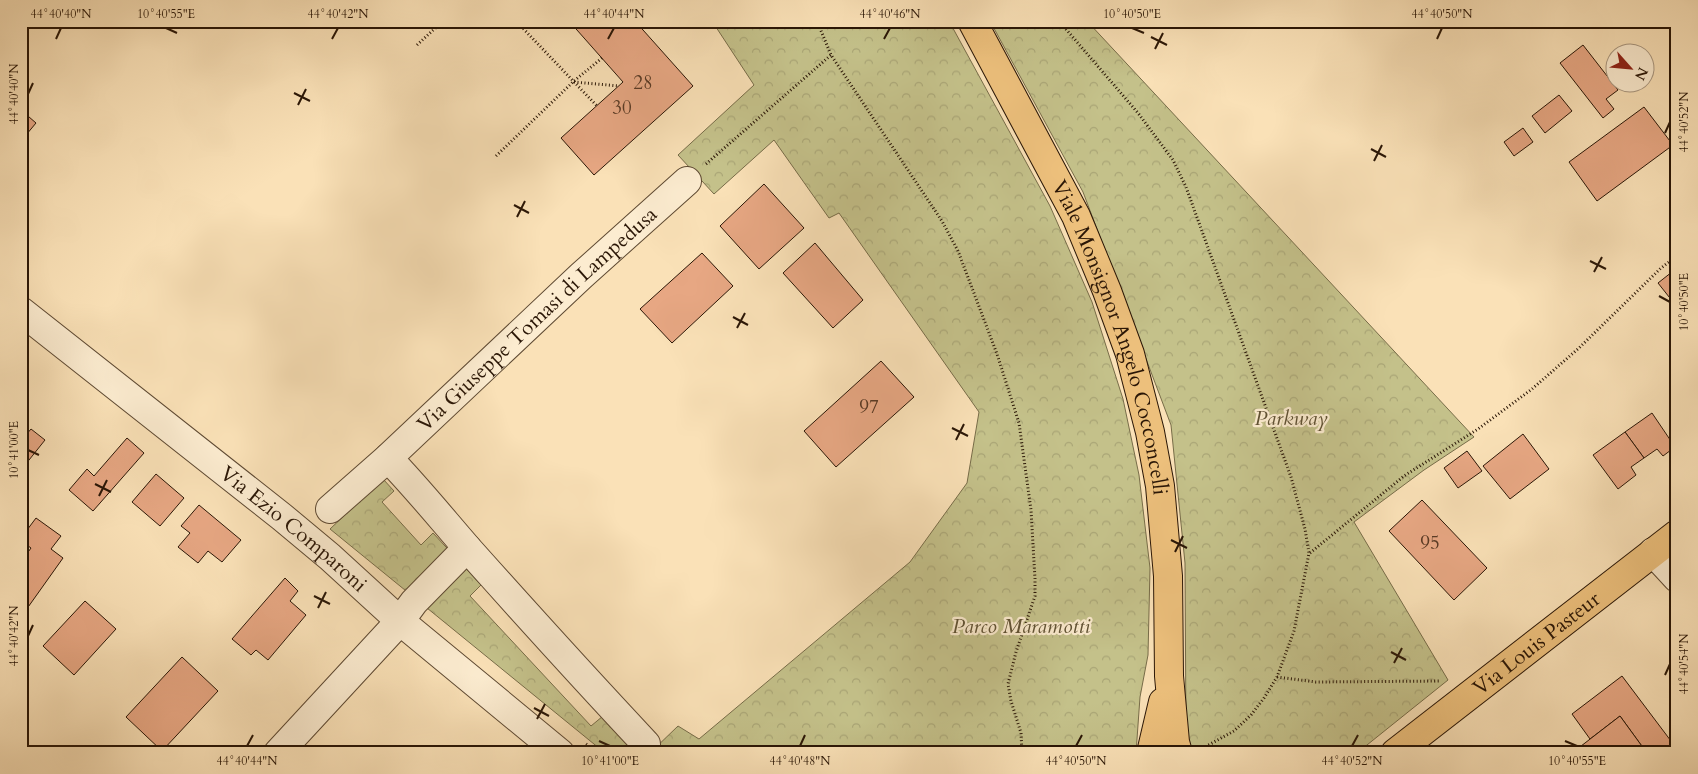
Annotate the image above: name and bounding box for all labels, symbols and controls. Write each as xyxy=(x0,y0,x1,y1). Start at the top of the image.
text: 44°40'40"N xyxy=(31,6,92,22)
text: 10°40'55"E xyxy=(137,6,195,22)
text: 44°40'42"N xyxy=(308,6,369,22)
text: 44°40'44"N xyxy=(584,6,645,22)
text: 44°40'46"N xyxy=(860,6,921,22)
text: 10°40'50"E xyxy=(1103,6,1161,22)
text: 44°40'50"N xyxy=(1412,6,1473,22)
north arrow xyxy=(1606,42,1656,92)
text: 44°40'40"N xyxy=(6,63,22,124)
text: N xyxy=(1630,64,1652,83)
house number: 28 xyxy=(633,70,653,96)
text: 44°40'52"N xyxy=(1676,91,1692,152)
house number: 30 xyxy=(612,95,632,121)
street label: Viale Monsignor Angelo Cocconcelli xyxy=(1045,175,1175,496)
street label: Via Giuseppe Tomasi di Lampedusa xyxy=(411,200,663,438)
text: 10°40'50"E xyxy=(1676,273,1692,331)
house number: 97 xyxy=(859,394,879,420)
park label: Parkway xyxy=(1254,404,1328,433)
text: 10°41'00"E xyxy=(6,421,22,479)
street label: Via Ezio Comparoni xyxy=(214,459,374,599)
house number: 95 xyxy=(1420,530,1440,556)
street label: Via Louis Pasteur xyxy=(1467,584,1606,702)
text: 44°40'42"N xyxy=(6,605,22,666)
park label: Parco Maramotti xyxy=(952,612,1090,641)
text: 44°40'54"N xyxy=(1676,633,1692,694)
text: 44°40'44"N xyxy=(217,753,278,769)
text: 10°41'00"E xyxy=(581,753,639,769)
text: 44°40'48"N xyxy=(770,753,831,769)
text: 44°40'50"N xyxy=(1046,753,1107,769)
text: 44°40'52"N xyxy=(1322,753,1383,769)
text: 10°40'55"E xyxy=(1548,753,1606,769)

